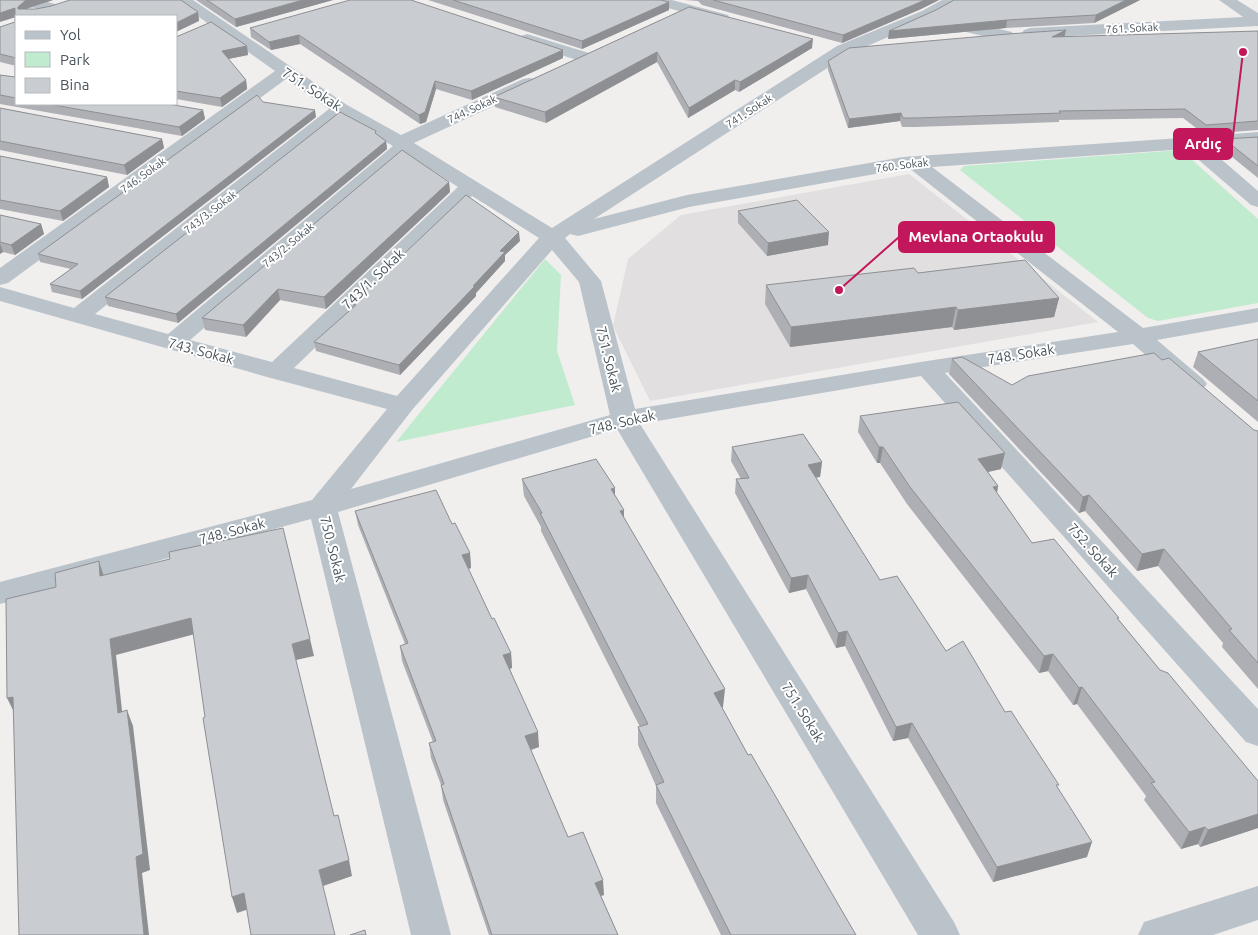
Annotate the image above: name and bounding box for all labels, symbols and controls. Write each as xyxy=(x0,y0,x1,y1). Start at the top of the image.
legend xyxy=(15,15,178,105)
street label: 761. Sokak xyxy=(1105,21,1159,35)
text: Yol xyxy=(60,26,81,43)
text: Park xyxy=(60,51,90,68)
street label: 751. Sokak xyxy=(279,64,345,114)
text: Bina xyxy=(60,76,89,93)
street label: 741. Sokak xyxy=(724,91,775,130)
street label: 744. Sokak xyxy=(446,92,499,126)
callout: Ardıç xyxy=(1174,129,1232,159)
text: Ardıç xyxy=(1184,135,1222,153)
street label: 746. Sokak xyxy=(118,154,168,195)
street label: 760. Sokak xyxy=(875,156,929,174)
street label: 743/3. Sokak xyxy=(181,188,239,236)
street label: 743/2. Sokak xyxy=(260,220,316,270)
callout: Mevlana Ortaokulu xyxy=(899,222,1054,252)
text: Mevlana Ortaokulu xyxy=(908,228,1044,245)
street label: 743/1. Sokak xyxy=(339,245,407,313)
street label: 751. Sokak xyxy=(593,324,625,394)
street label: 743. Sokak xyxy=(166,335,236,367)
street label: 748. Sokak xyxy=(987,341,1055,367)
street label: 748. Sokak xyxy=(587,407,657,437)
street label: 750. Sokak xyxy=(317,514,349,584)
street label: 748. Sokak xyxy=(197,515,267,547)
street label: 752. Sokak xyxy=(1065,520,1121,580)
street label: 751. Sokak xyxy=(778,679,828,745)

